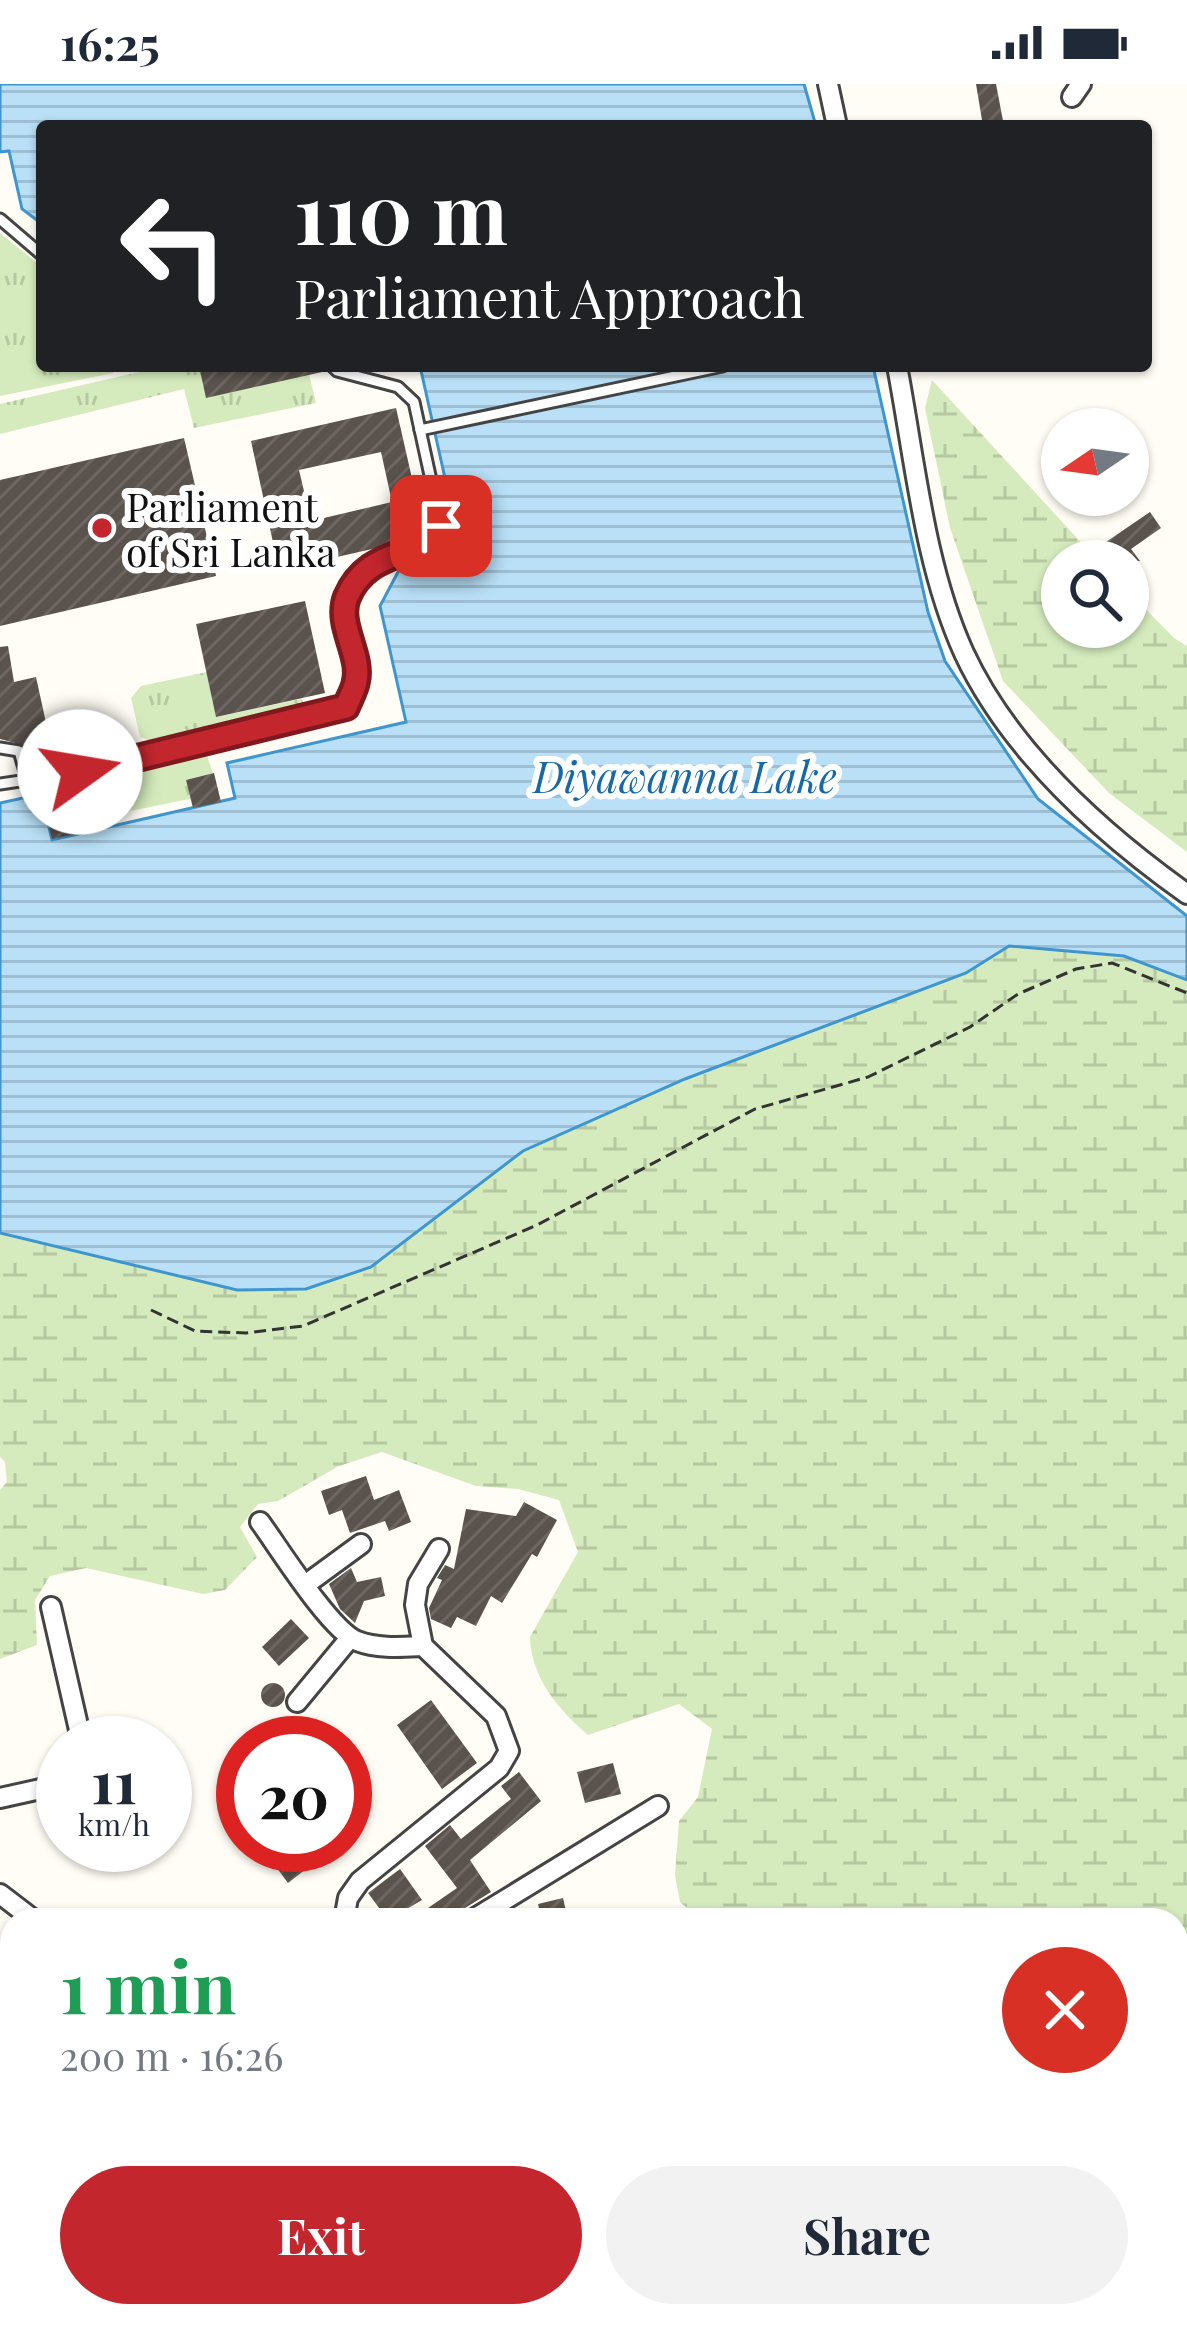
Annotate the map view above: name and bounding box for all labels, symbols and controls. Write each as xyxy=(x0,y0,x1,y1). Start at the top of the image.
text: 16:25 xyxy=(60,12,160,72)
text: 110 m xyxy=(294,154,508,266)
icon: left xyxy=(96,168,252,324)
text: Parliament Approach xyxy=(294,261,805,333)
north arrow xyxy=(1041,408,1149,516)
map controls xyxy=(1041,408,1149,648)
pin xyxy=(390,475,492,577)
place label: Parliament of Sri Lanka xyxy=(126,480,336,577)
icon: arrive xyxy=(408,493,474,559)
marker: Parliament of Sri Lanka xyxy=(89,515,115,541)
button: search xyxy=(1041,540,1149,648)
position arrow xyxy=(17,709,143,835)
water label: Diyawanna Lake xyxy=(531,748,837,804)
speed limit sign: 20 xyxy=(216,1716,372,1872)
text: 11 xyxy=(91,1739,137,1819)
text: km/h xyxy=(78,1804,150,1844)
text: 1 min xyxy=(60,1936,236,2032)
button: close xyxy=(1002,1947,1128,2073)
text: 200 m · 16:26 xyxy=(60,2029,283,2081)
button: Exit xyxy=(60,2166,582,2304)
button: Share xyxy=(606,2166,1128,2304)

